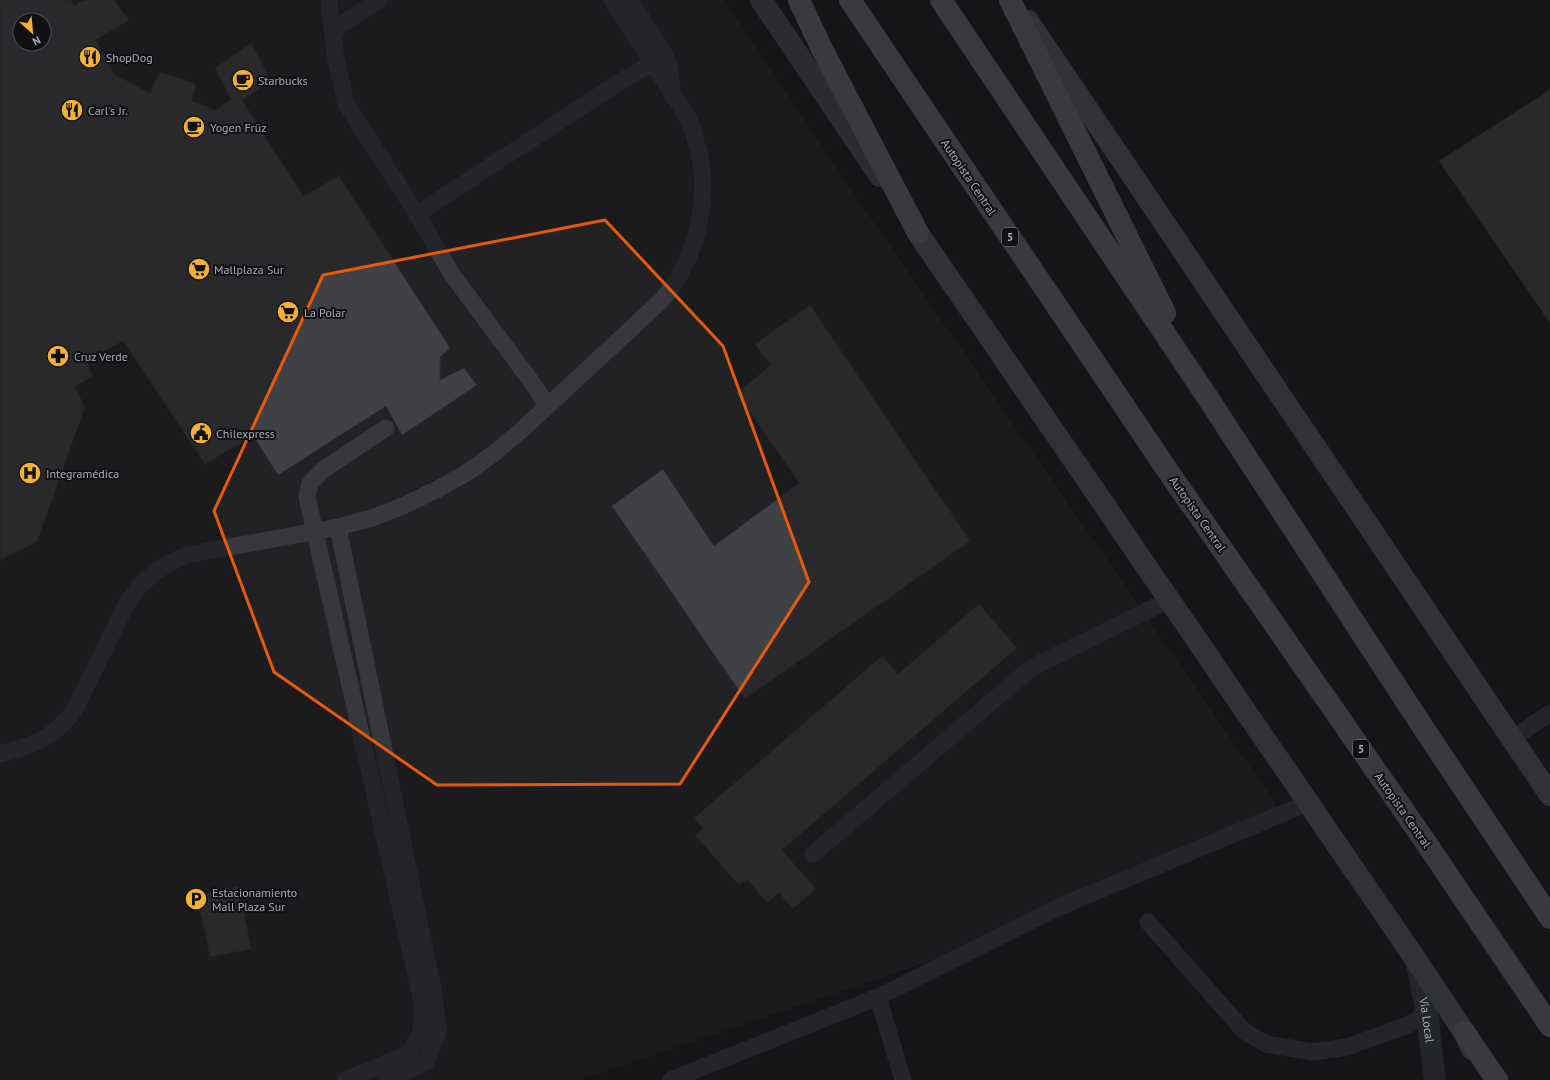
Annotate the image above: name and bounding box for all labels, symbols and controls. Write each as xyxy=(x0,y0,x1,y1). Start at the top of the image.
north arrow xyxy=(12,12,52,52)
text: N xyxy=(30,33,43,49)
restaurant icon: ShopDog xyxy=(77,44,103,70)
place label: ShopDog xyxy=(106,50,153,65)
cafe icon: Starbucks xyxy=(230,67,256,93)
place label: Starbucks xyxy=(258,73,308,88)
restaurant icon: Carl's Jr. xyxy=(59,97,85,123)
place label: Carl's Jr. xyxy=(88,103,128,118)
cafe icon: Yogen Früz xyxy=(181,114,207,140)
place label: Yogen Früz xyxy=(210,120,267,135)
street label: Autopista Central xyxy=(938,136,1000,218)
road number: 5 xyxy=(1002,228,1018,246)
supermarket icon: Mallplaza Sur xyxy=(186,256,212,282)
place label: Mallplaza Sur xyxy=(214,262,284,277)
supermarket icon: La Polar xyxy=(275,299,301,325)
place label: La Polar xyxy=(304,305,345,320)
pharmacy icon: Cruz Verde xyxy=(45,343,71,369)
place label: Cruz Verde xyxy=(74,349,128,364)
public building icon: Chilexpress xyxy=(188,420,214,446)
place label: Chilexpress xyxy=(216,426,275,441)
hospital icon: Integramédica xyxy=(17,460,43,486)
place label: Integramédica xyxy=(46,466,119,481)
street label: Autopista Central xyxy=(1166,473,1230,555)
road number: 5 xyxy=(1353,740,1369,758)
street label: Autopista Central xyxy=(1371,769,1435,851)
place label: Estacionamiento Mall Plaza Sur xyxy=(212,885,297,914)
parking icon: Estacionamiento Mall Plaza Sur xyxy=(183,886,209,912)
street label: Vía Local xyxy=(1416,995,1438,1044)

